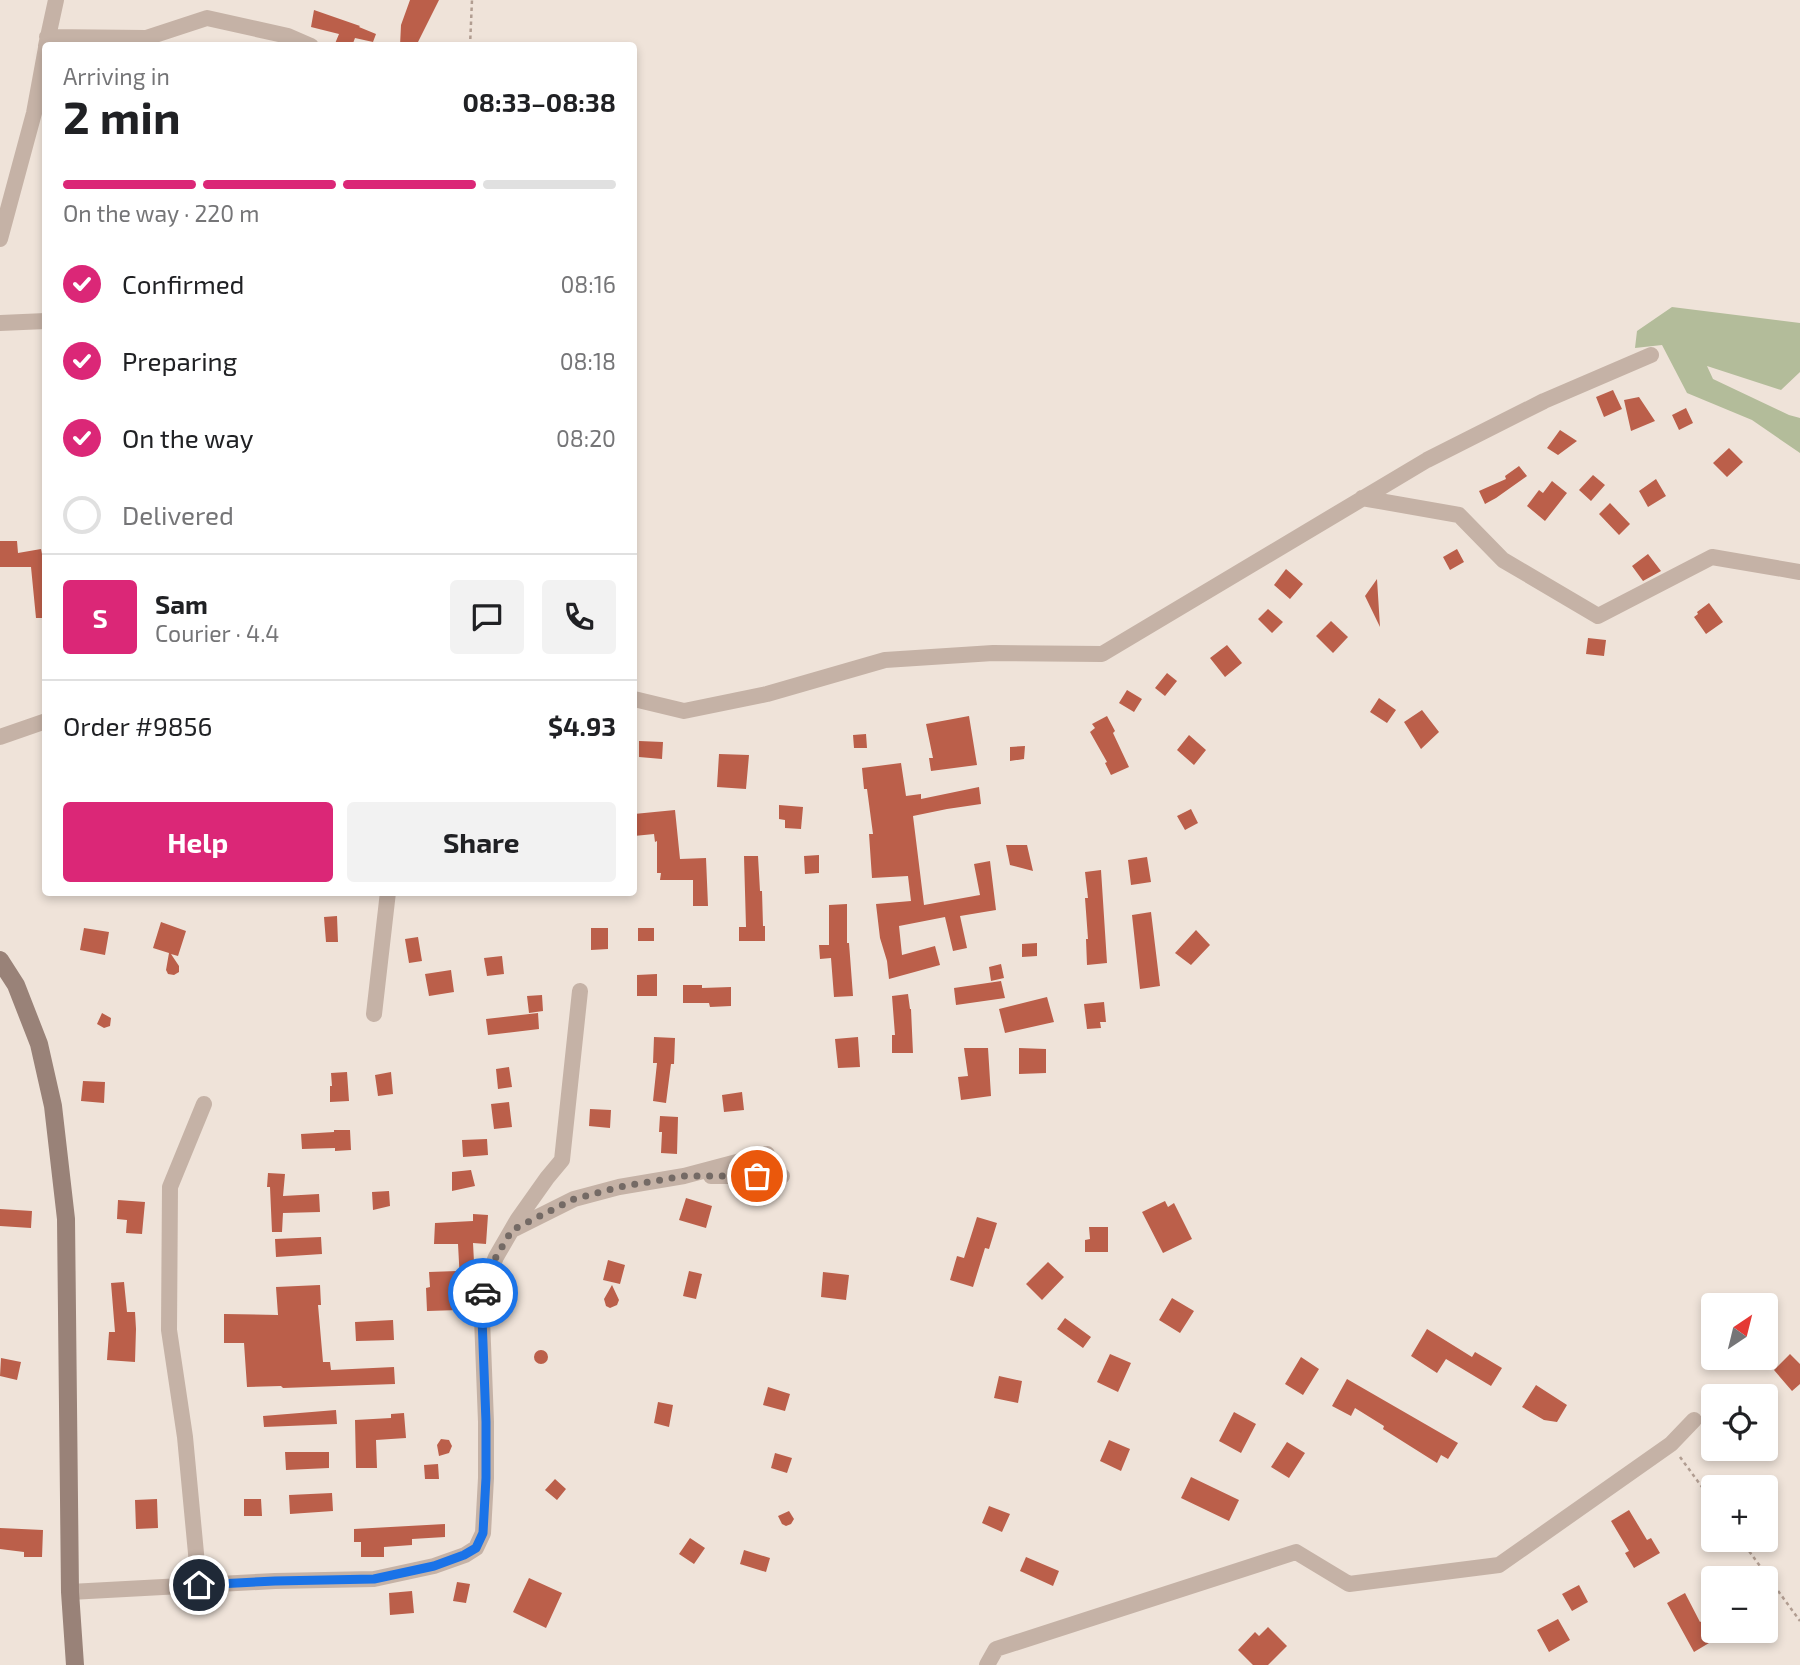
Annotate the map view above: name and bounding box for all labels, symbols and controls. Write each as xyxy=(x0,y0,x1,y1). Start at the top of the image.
text: Arriving in xyxy=(63,62,170,90)
text: 08:33–08:38 xyxy=(462,86,616,117)
text: 2 min xyxy=(63,88,181,143)
text: On the way · 220 m xyxy=(63,199,259,227)
icon: check xyxy=(63,265,101,303)
text: Confirmed xyxy=(122,268,245,299)
text: 08:16 xyxy=(560,270,616,298)
icon: check xyxy=(63,342,101,380)
text: Preparing xyxy=(122,345,237,376)
text: 08:18 xyxy=(560,347,616,375)
icon: check xyxy=(63,419,101,457)
text: On the way xyxy=(122,422,253,453)
text: 08:20 xyxy=(556,424,616,452)
text: Delivered xyxy=(122,499,234,530)
button: chat xyxy=(450,580,524,654)
button: phone xyxy=(542,580,616,654)
text: Sam xyxy=(155,588,208,619)
text: S xyxy=(92,602,108,633)
text: Courier · 4.4 xyxy=(155,619,279,647)
text: Order #9856 xyxy=(63,710,212,741)
text: $4.93 xyxy=(548,710,616,741)
button: Help xyxy=(63,802,333,882)
button: Share xyxy=(347,802,616,882)
pin xyxy=(727,1146,787,1206)
icon: bag xyxy=(738,1157,776,1195)
courier xyxy=(448,1258,518,1328)
icon: car xyxy=(464,1274,502,1312)
north arrow xyxy=(1701,1293,1778,1370)
map controls xyxy=(1701,1293,1778,1643)
button: locate xyxy=(1701,1384,1778,1461)
button: + xyxy=(1701,1475,1778,1552)
pin xyxy=(169,1555,229,1615)
icon: home xyxy=(180,1566,218,1604)
button: − xyxy=(1701,1566,1778,1643)

